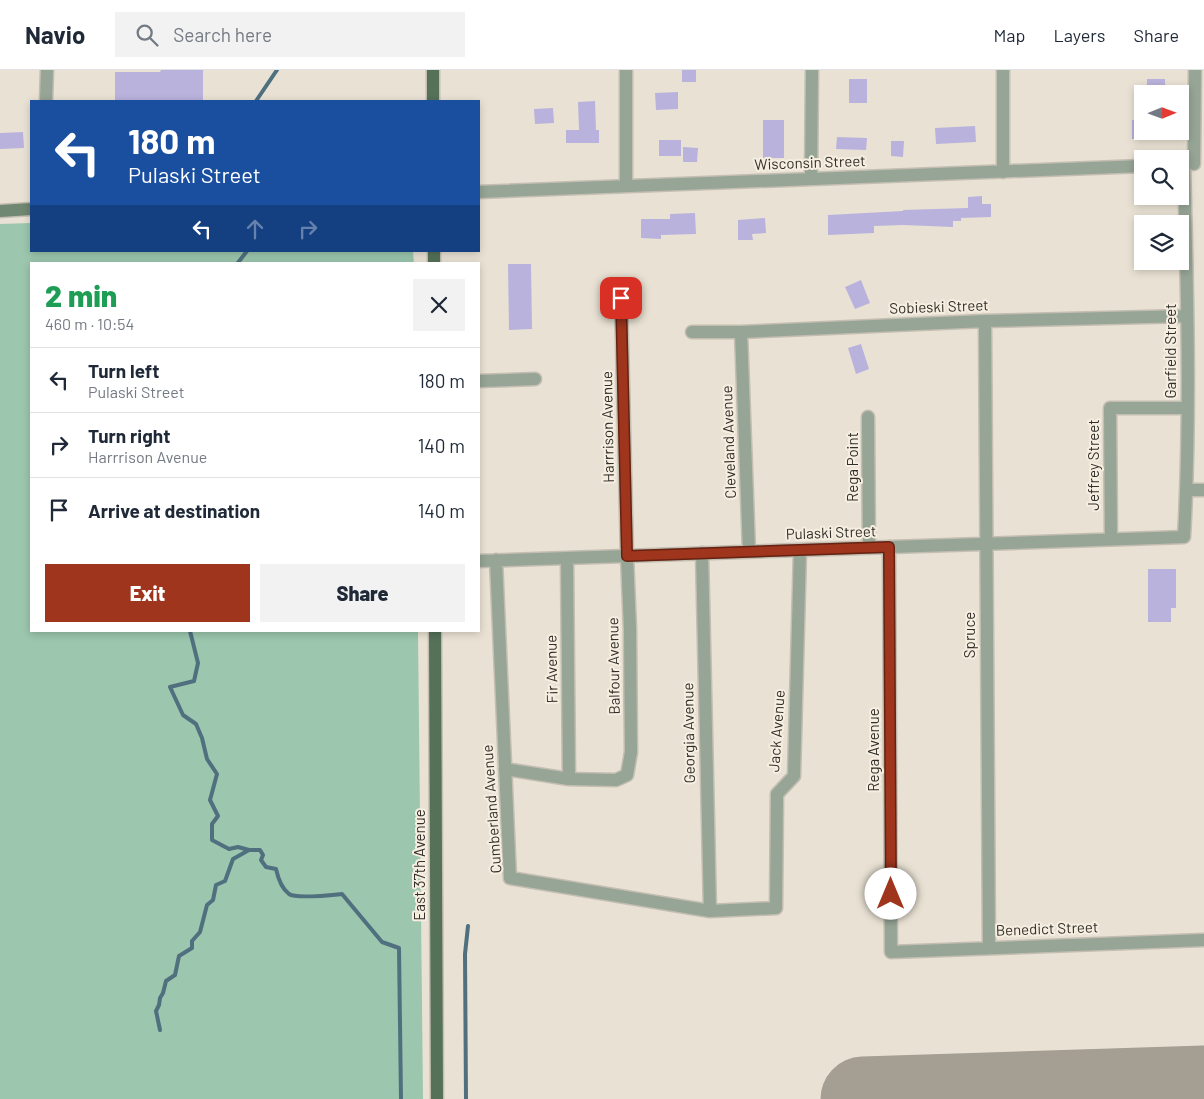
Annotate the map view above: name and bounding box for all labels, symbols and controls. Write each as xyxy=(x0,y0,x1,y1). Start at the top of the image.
search box xyxy=(115,12,465,57)
text: Navio xyxy=(25,20,85,49)
icon: search xyxy=(133,21,161,49)
text: Search here xyxy=(173,23,272,46)
text: Map xyxy=(993,24,1025,46)
text: Layers xyxy=(1053,24,1106,46)
text: Share xyxy=(1134,24,1179,46)
north arrow xyxy=(1134,85,1189,140)
map controls xyxy=(1134,85,1189,270)
text: 180 m xyxy=(128,119,216,161)
icon: left xyxy=(45,120,110,185)
button: search xyxy=(1134,150,1189,205)
street label: Wisconsin Street xyxy=(754,151,866,173)
text: Pulaski Street xyxy=(128,161,261,187)
icon: left xyxy=(188,215,216,243)
icon: ahead xyxy=(241,215,269,243)
icon: right xyxy=(294,215,322,243)
button: layers xyxy=(1134,215,1189,270)
text: 2 min xyxy=(45,277,117,313)
pin xyxy=(600,277,642,319)
button: close xyxy=(413,279,465,331)
icon: arrive xyxy=(607,284,635,312)
street label: Sobieski Street xyxy=(889,295,989,317)
street label: Garfield Street xyxy=(1161,304,1179,398)
text: 460 m · 10:54 xyxy=(45,314,134,333)
text: Turn left xyxy=(88,359,159,382)
icon: left xyxy=(45,366,73,394)
text: 180 m xyxy=(418,369,465,392)
street label: Harrrison Avenue xyxy=(597,371,617,483)
text: Pulaski Street xyxy=(88,382,185,401)
street label: Cleveland Avenue xyxy=(717,385,739,499)
street label: Jeffrey Street xyxy=(1084,419,1102,511)
text: Turn right xyxy=(88,424,170,447)
icon: right xyxy=(45,431,73,459)
street label: Rega Point xyxy=(843,432,861,502)
text: 140 m xyxy=(418,434,465,457)
text: Harrrison Avenue xyxy=(88,447,207,466)
icon: arrive xyxy=(45,496,73,524)
text: Arrive at destination xyxy=(88,499,260,522)
text: 140 m xyxy=(418,499,465,522)
street label: Pulaski Street xyxy=(785,521,877,543)
button: Exit xyxy=(45,564,250,622)
button: Share xyxy=(260,564,465,622)
street label: Spruce xyxy=(960,612,978,658)
street label: Balfour Avenue xyxy=(603,617,623,715)
street label: Fir Avenue xyxy=(541,635,561,703)
street label: Georgia Avenue xyxy=(678,682,698,784)
street label: Jack Avenue xyxy=(764,689,788,773)
street label: Rega Avenue xyxy=(864,708,882,792)
street label: Cumberland Avenue xyxy=(478,744,504,874)
street label: East 37th Avenue xyxy=(410,809,428,921)
position arrow xyxy=(864,867,916,919)
street label: Benedict Street xyxy=(995,917,1099,939)

